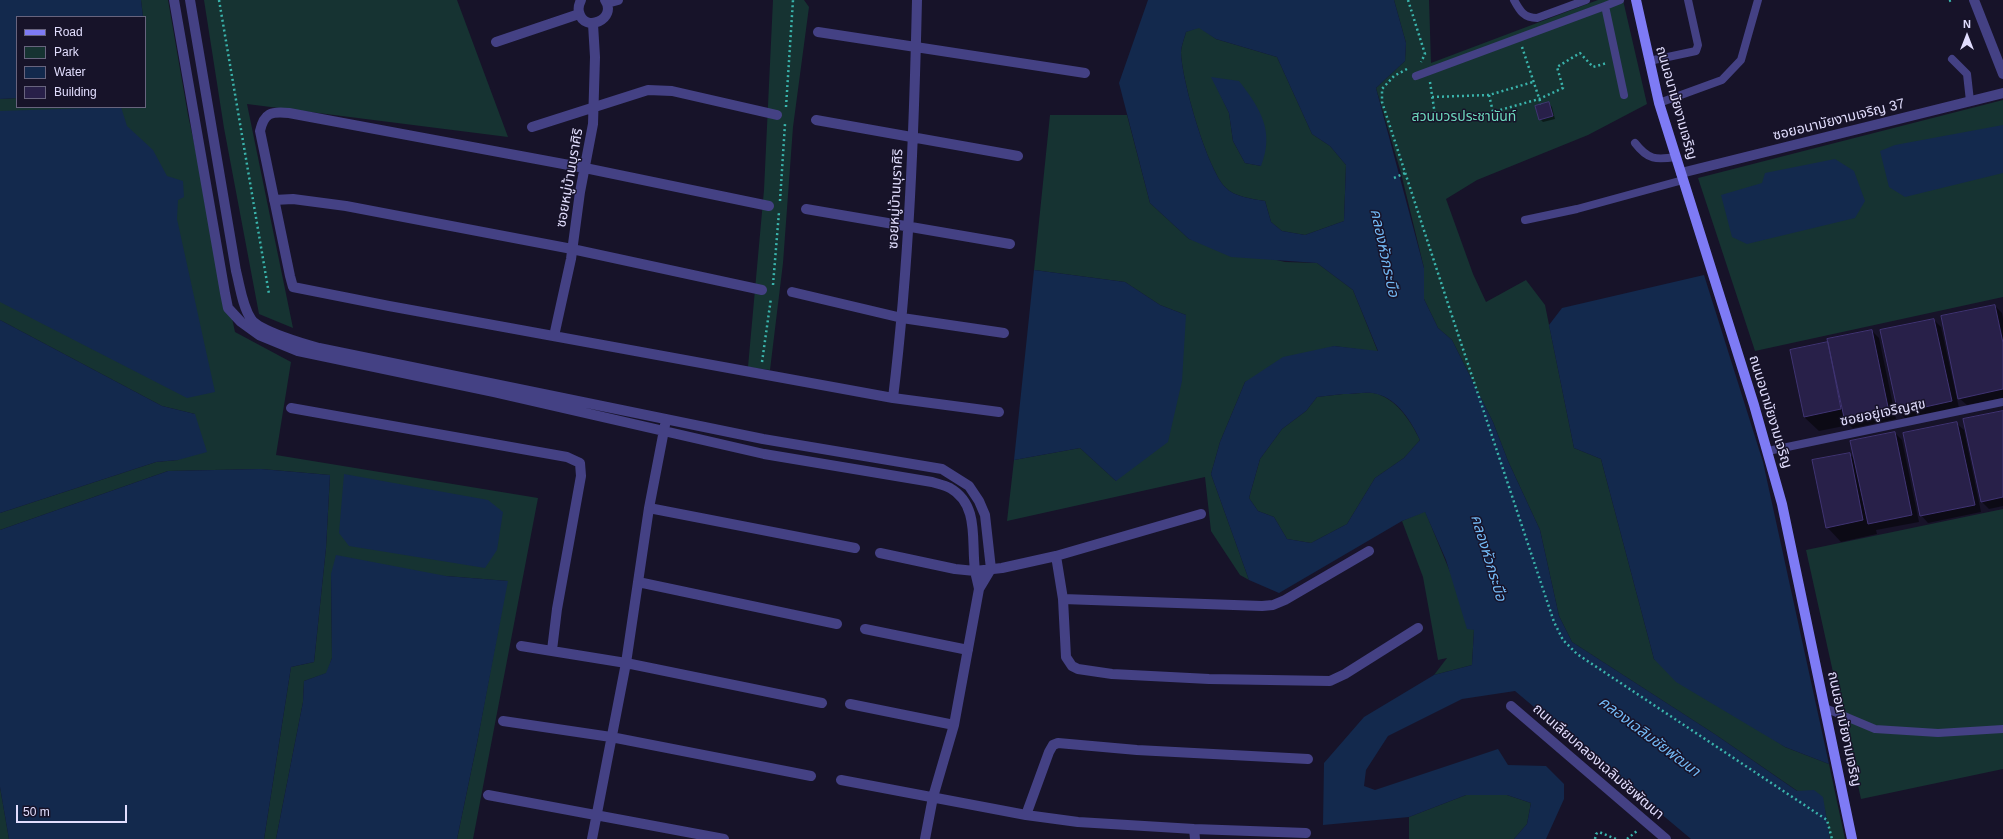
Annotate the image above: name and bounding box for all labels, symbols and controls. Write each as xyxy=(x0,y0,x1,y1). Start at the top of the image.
legend xyxy=(16,16,146,108)
north arrow xyxy=(1947,16,1987,56)
text: N xyxy=(1963,18,1971,30)
text: Road xyxy=(54,25,83,39)
street label: ถนนอนามัยงามเจริญ xyxy=(1652,44,1700,162)
text: Park xyxy=(54,45,79,59)
text: Water xyxy=(54,65,86,79)
text: Building xyxy=(54,85,97,99)
street label: ซอยอนามัยงามเจริญ 37 xyxy=(1771,95,1907,145)
park label: สวนบวรประชานันท์ xyxy=(1412,109,1516,125)
street label: ซอยหมู่บ้านบุราศิริ xyxy=(553,127,587,229)
street label: ซอยหมู่บ้านบุราศิริ xyxy=(885,148,907,250)
water label: คลองหัวกระบือ xyxy=(1366,207,1402,299)
street label: ถนนอนามัยงามเจริญ xyxy=(1745,353,1795,471)
street label: ซอยอยู่เจริญสุข xyxy=(1839,396,1927,430)
water label: คลองหัวกระบือ xyxy=(1466,512,1510,604)
street label: ถนนอนามัยงามเจริญ xyxy=(1824,670,1864,788)
water label: คลองเฉลิมชัยพัฒนา xyxy=(1595,693,1703,781)
street label: ถนนเลียบคลองเฉลิมชัยพัฒนา xyxy=(1529,700,1667,824)
scale bar xyxy=(18,797,129,823)
text: 50 m xyxy=(23,805,50,819)

